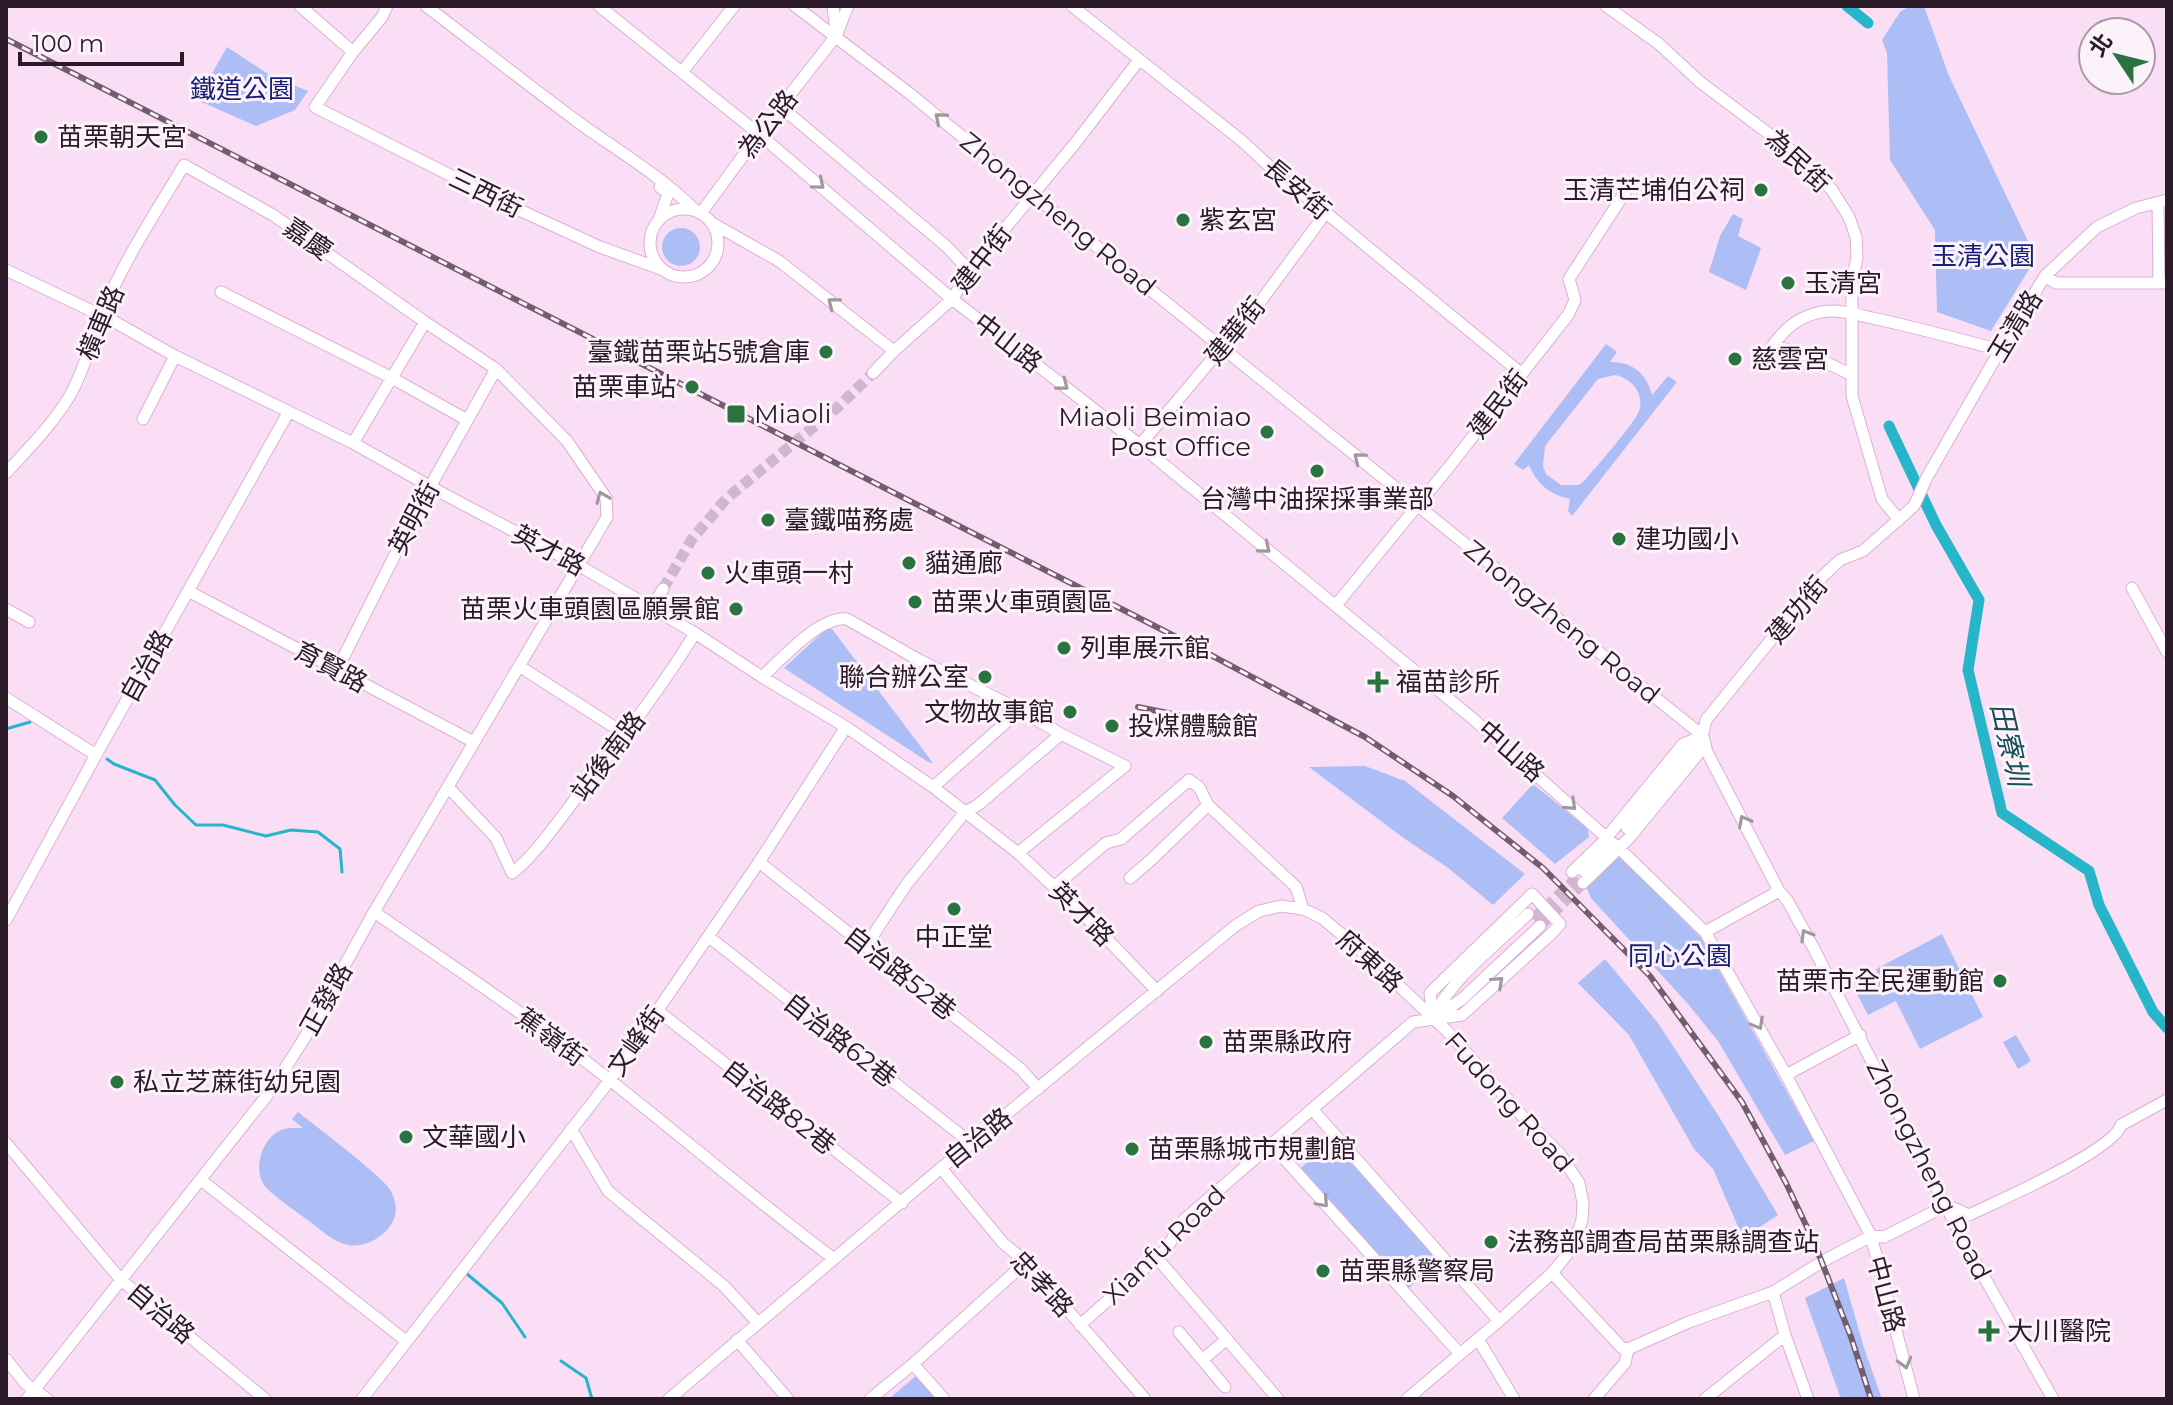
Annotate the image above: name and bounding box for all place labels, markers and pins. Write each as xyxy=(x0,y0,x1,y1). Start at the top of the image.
place label: 苗栗朝天宮 xyxy=(57,121,187,153)
marker: 苗栗朝天宮 xyxy=(32,128,50,146)
place label: 玉清芒埔伯公祠 xyxy=(1563,174,1745,206)
marker: 玉清芒埔伯公祠 xyxy=(1752,181,1770,199)
place label: 紫玄宮 xyxy=(1199,204,1277,236)
marker: 紫玄宮 xyxy=(1174,211,1192,229)
place label: 玉清宮 xyxy=(1804,267,1882,299)
marker: 玉清宮 xyxy=(1779,274,1797,292)
place label: 臺鐵苗栗站5號倉庫 xyxy=(587,336,810,368)
marker: 臺鐵苗栗站5號倉庫 xyxy=(817,343,835,361)
place label: 慈雲宮 xyxy=(1751,343,1829,375)
marker: 慈雲宮 xyxy=(1726,350,1744,368)
place label: 苗栗車站 xyxy=(572,371,676,403)
marker: 苗栗車站 xyxy=(683,378,701,396)
place label: Miaoli xyxy=(754,398,831,430)
place label: Miaoli Beimiao Post Office xyxy=(1058,401,1251,463)
marker: Miaoli xyxy=(725,403,747,425)
marker: Miaoli Beimiao Post Office xyxy=(1258,423,1276,441)
marker: 台灣中油探採事業部 xyxy=(1308,462,1326,480)
place label: 台灣中油探採事業部 xyxy=(1200,483,1434,515)
place label: 臺鐵喵務處 xyxy=(784,504,914,536)
marker: 臺鐵喵務處 xyxy=(759,511,777,529)
place label: 建功國小 xyxy=(1635,523,1739,555)
marker: 建功國小 xyxy=(1610,530,1628,548)
place label: 貓通廊 xyxy=(925,547,1003,579)
marker: 貓通廊 xyxy=(900,554,918,572)
place label: 火車頭一村 xyxy=(724,557,854,589)
marker: 火車頭一村 xyxy=(699,564,717,582)
place label: 苗栗火車頭園區 xyxy=(931,586,1113,618)
place label: 苗栗火車頭園區願景館 xyxy=(460,593,720,625)
marker: 苗栗火車頭園區 xyxy=(906,593,924,611)
marker: 苗栗火車頭園區願景館 xyxy=(727,600,745,618)
place label: 列車展示館 xyxy=(1080,632,1210,664)
marker: 列車展示館 xyxy=(1055,639,1073,657)
place label: 聯合辦公室 xyxy=(839,661,969,693)
place label: 福苗診所 xyxy=(1396,666,1500,698)
marker: 聯合辦公室 xyxy=(976,668,994,686)
marker: 福苗診所 xyxy=(1367,671,1389,693)
place label: 文物故事館 xyxy=(924,696,1054,728)
marker: 文物故事館 xyxy=(1061,703,1079,721)
place label: 投煤體驗館 xyxy=(1128,710,1258,742)
marker: 投煤體驗館 xyxy=(1103,717,1121,735)
marker: 中正堂 xyxy=(945,900,963,918)
place label: 中正堂 xyxy=(915,921,993,953)
place label: 苗栗市全民運動館 xyxy=(1776,965,1984,997)
marker: 苗栗市全民運動館 xyxy=(1991,972,2009,990)
place label: 苗栗縣政府 xyxy=(1222,1026,1352,1058)
marker: 苗栗縣政府 xyxy=(1197,1033,1215,1051)
place label: 私立芝蔴街幼兒園 xyxy=(133,1066,341,1098)
marker: 私立芝蔴街幼兒園 xyxy=(108,1073,126,1091)
place label: 文華國小 xyxy=(422,1121,526,1153)
marker: 文華國小 xyxy=(397,1128,415,1146)
place label: 苗栗縣城市規劃館 xyxy=(1148,1133,1356,1165)
marker: 苗栗縣城市規劃館 xyxy=(1123,1140,1141,1158)
place label: 法務部調查局苗栗縣調查站 xyxy=(1507,1226,1819,1258)
marker: 法務部調查局苗栗縣調查站 xyxy=(1482,1233,1500,1251)
place label: 苗栗縣警察局 xyxy=(1339,1255,1495,1287)
marker: 苗栗縣警察局 xyxy=(1314,1262,1332,1280)
place label: 大川醫院 xyxy=(2007,1315,2111,1347)
marker: 大川醫院 xyxy=(1978,1320,2000,1342)

